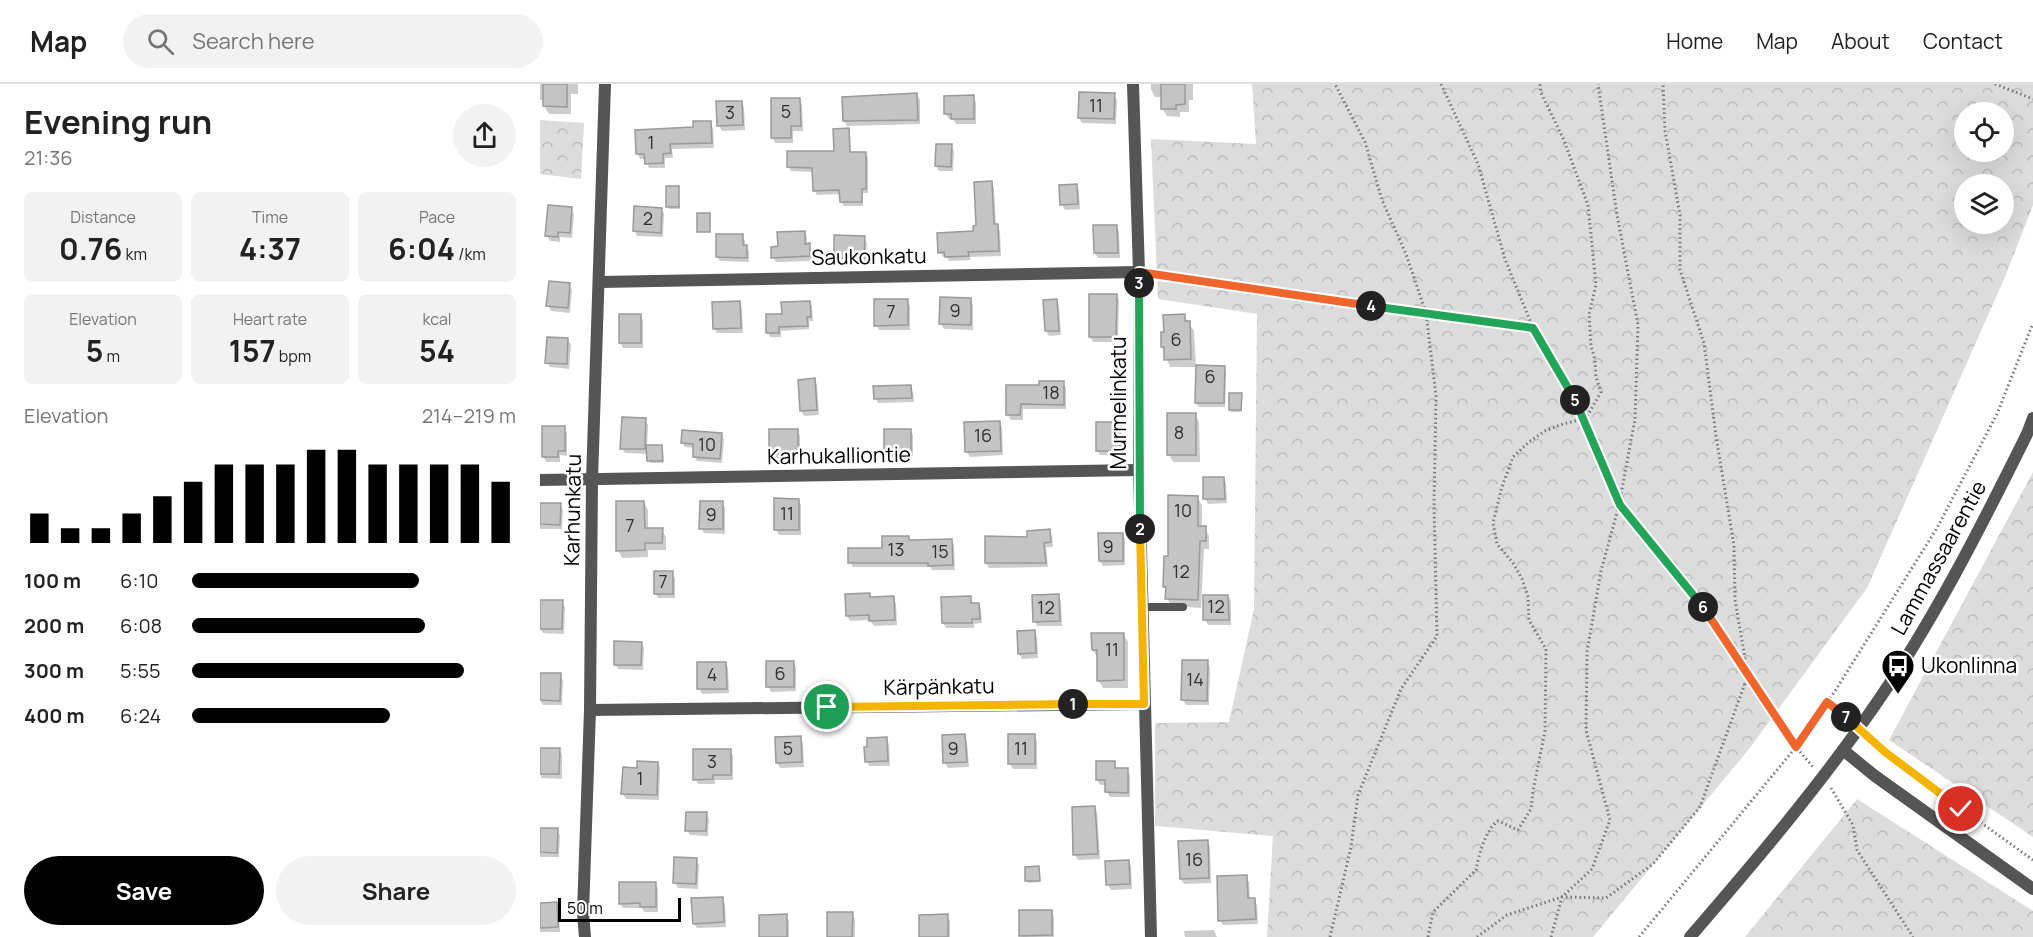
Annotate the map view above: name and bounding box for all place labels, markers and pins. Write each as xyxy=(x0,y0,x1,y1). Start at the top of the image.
pin: 3 xyxy=(1124,268,1154,298)
pin: 4 xyxy=(1356,291,1386,321)
pin: 5 xyxy=(1560,385,1590,415)
pin: 2 xyxy=(1125,514,1155,544)
pin: 6 xyxy=(1688,592,1718,622)
bus stop icon: Ukonlinna xyxy=(1880,648,1916,695)
place label: Ukonlinna xyxy=(1921,651,2017,679)
pin xyxy=(801,681,852,732)
pin: 1 xyxy=(1058,689,1088,719)
pin: 7 xyxy=(1831,702,1861,732)
pin xyxy=(1935,783,1986,834)

